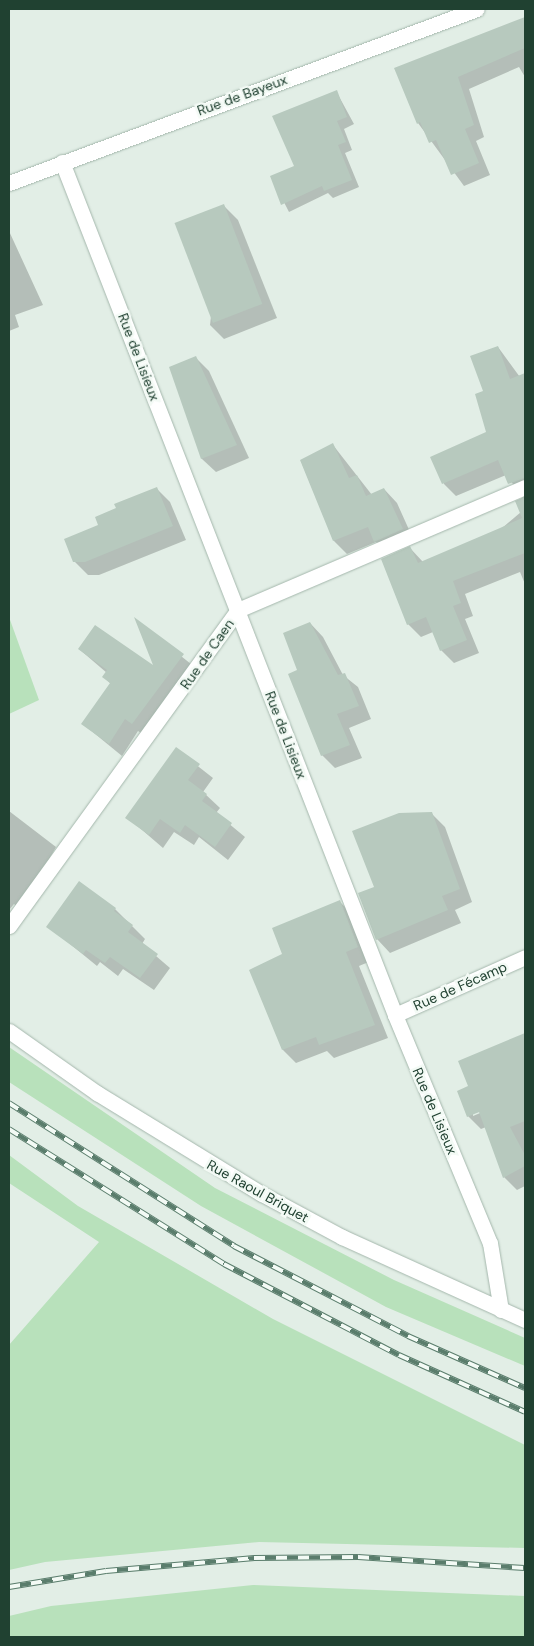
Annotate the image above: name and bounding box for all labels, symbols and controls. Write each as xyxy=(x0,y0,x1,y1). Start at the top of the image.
street label: Rue de Bayeux xyxy=(195,71,289,119)
street label: Rue de Lisieux xyxy=(115,311,163,403)
street label: Rue de Caen xyxy=(177,616,237,692)
street label: Rue de Lisieux xyxy=(262,689,310,781)
street label: Rue de Fécamp xyxy=(411,958,509,1014)
street label: Rue de Lisieux xyxy=(409,1065,461,1157)
street label: Rue Raoul Briquet xyxy=(204,1156,312,1226)

